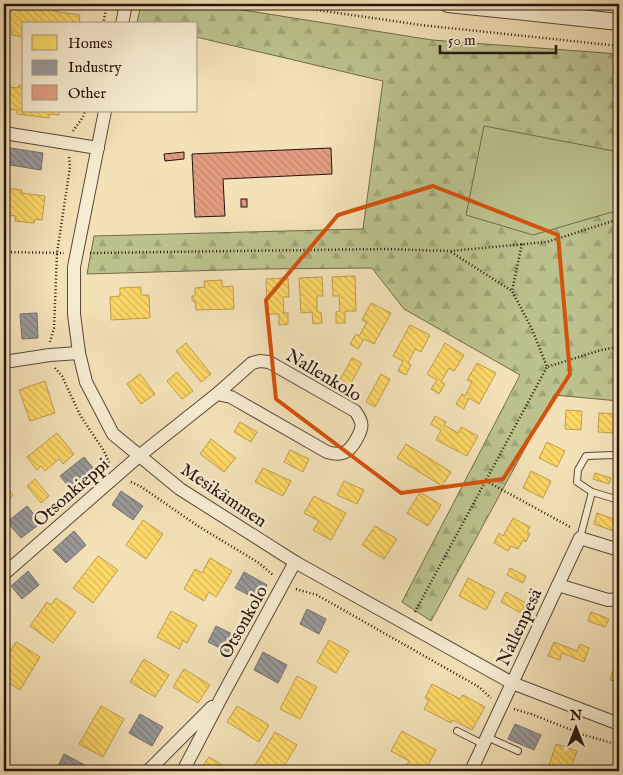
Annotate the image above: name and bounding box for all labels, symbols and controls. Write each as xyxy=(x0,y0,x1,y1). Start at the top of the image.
legend xyxy=(22,22,198,112)
scale bar xyxy=(440,22,557,54)
text: 50 m xyxy=(448,31,476,50)
text: Homes xyxy=(68,34,112,53)
text: Industry xyxy=(68,58,122,77)
text: Other xyxy=(68,84,106,103)
street label: Nallenkolo xyxy=(281,345,365,408)
street label: Otsonkieppi xyxy=(29,454,115,532)
street label: Mesikämmen xyxy=(176,459,271,534)
street label: Otsonkolo xyxy=(215,582,274,663)
street label: Nallenpesä xyxy=(492,585,548,670)
north arrow xyxy=(550,702,600,752)
text: N xyxy=(569,707,582,725)

